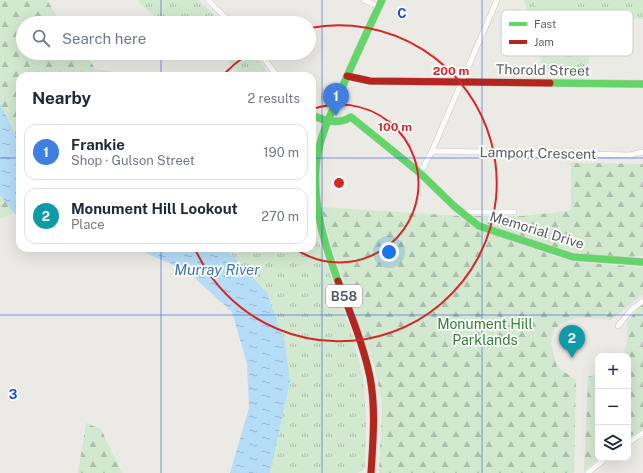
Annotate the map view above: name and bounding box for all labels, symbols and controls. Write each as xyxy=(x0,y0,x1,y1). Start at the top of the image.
text: C xyxy=(397,6,407,21)
legend xyxy=(501,10,633,56)
search box xyxy=(16,16,316,60)
text: Fast xyxy=(534,18,556,30)
icon: search xyxy=(30,27,52,49)
text: Search here xyxy=(62,30,146,47)
text: Jam xyxy=(534,36,554,48)
street label: Thorold Street xyxy=(496,61,590,79)
text: 200 m xyxy=(433,64,469,78)
pin: 1 xyxy=(323,83,349,116)
text: Nearby xyxy=(32,88,91,108)
text: 2 results xyxy=(248,91,300,106)
text: 100 m xyxy=(378,120,412,134)
text: Frankie xyxy=(71,136,125,153)
street label: Lamport Crescent xyxy=(479,144,597,162)
text: 1 xyxy=(43,145,49,160)
text: 190 m xyxy=(263,145,299,160)
text: Shop · Gulson Street xyxy=(71,153,195,168)
centre of rings xyxy=(332,176,346,190)
text: Monument Hill Lookout xyxy=(71,200,238,217)
street label: Memorial Drive xyxy=(488,208,586,252)
text: 2 xyxy=(42,209,50,224)
text: 270 m xyxy=(261,209,299,224)
text: Place xyxy=(71,217,105,232)
your location xyxy=(379,242,399,262)
water label: Murray River xyxy=(174,261,260,278)
road number: B58 xyxy=(326,285,362,307)
park label: Monument Hill Parklands xyxy=(437,316,533,348)
pin: 2 xyxy=(559,325,585,358)
map controls xyxy=(595,353,631,461)
button: + xyxy=(595,353,631,389)
text: 3 xyxy=(9,387,18,402)
button: − xyxy=(595,389,631,425)
button: layers xyxy=(595,425,631,461)

